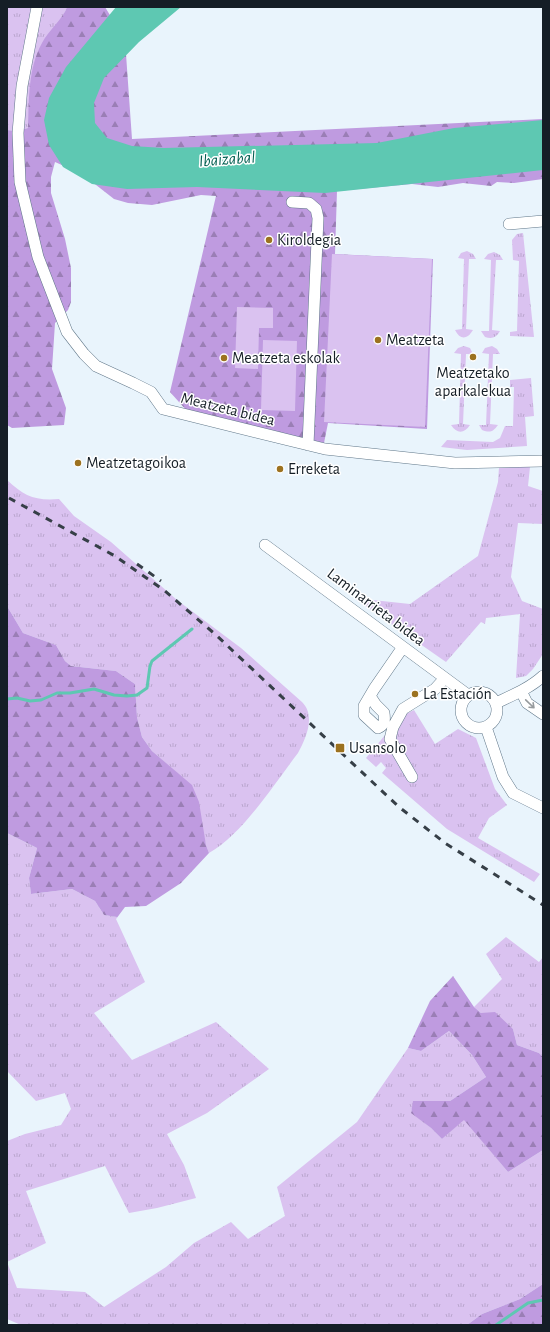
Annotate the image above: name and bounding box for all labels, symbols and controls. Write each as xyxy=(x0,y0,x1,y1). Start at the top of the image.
water label: Ibaizabal xyxy=(198,149,256,169)
place label: Kiroldegia xyxy=(277,232,341,248)
marker: Kiroldegia xyxy=(264,235,274,245)
place label: Meatzeta xyxy=(386,332,444,348)
marker: Meatzeta xyxy=(373,335,383,345)
place label: Meatzeta eskolak xyxy=(232,350,341,366)
marker: Meatzetako aparkalekua xyxy=(468,352,478,362)
marker: Meatzeta eskolak xyxy=(219,353,229,363)
place label: Meatzetako aparkalekua xyxy=(435,365,511,399)
street label: Meatzeta bidea xyxy=(179,390,277,428)
place label: Meatzetagoikoa xyxy=(86,455,186,471)
marker: Meatzetagoikoa xyxy=(73,458,83,468)
place label: Erreketa xyxy=(288,461,340,477)
marker: Erreketa xyxy=(275,464,285,474)
street label: Laminarrieta bidea xyxy=(324,565,428,649)
place label: La Estación xyxy=(423,686,492,702)
marker: La Estación xyxy=(410,689,420,699)
one-way arrow xyxy=(525,699,535,709)
place label: Usansolo xyxy=(349,740,406,756)
marker: Usansolo xyxy=(334,742,346,754)

